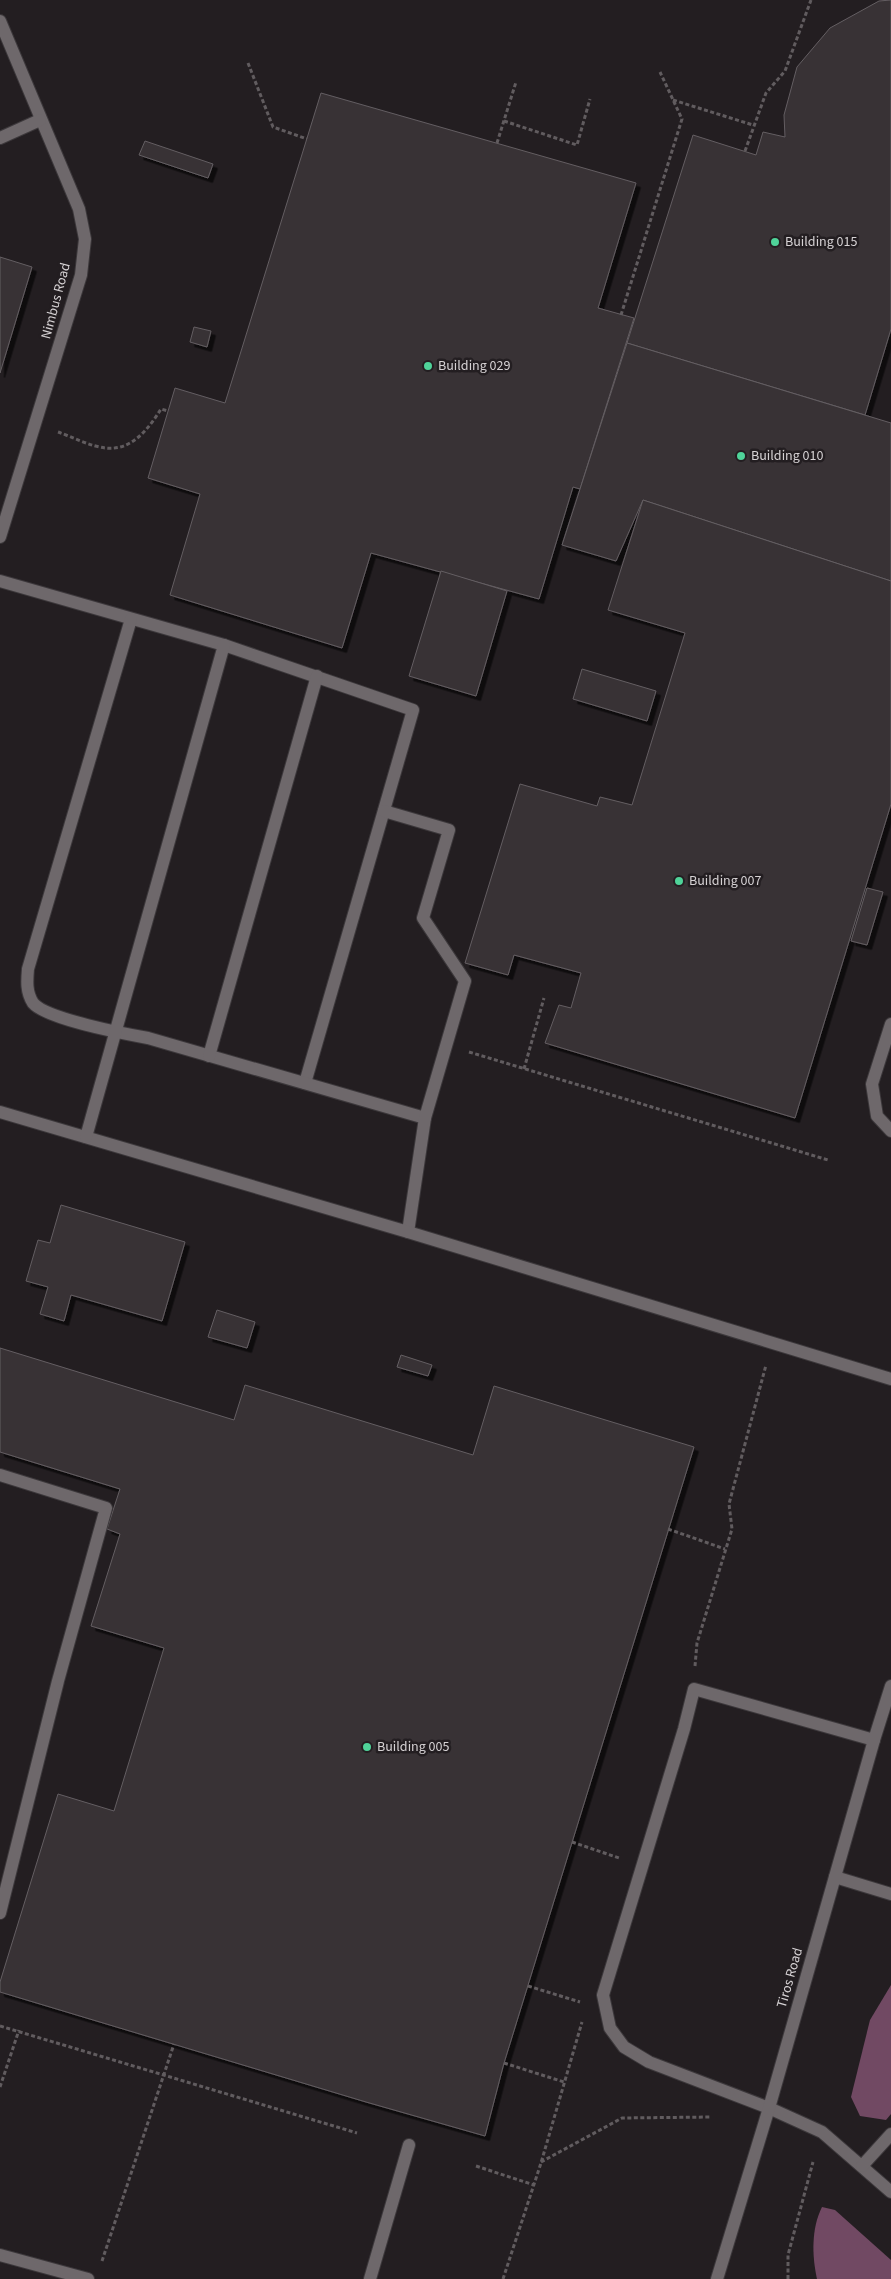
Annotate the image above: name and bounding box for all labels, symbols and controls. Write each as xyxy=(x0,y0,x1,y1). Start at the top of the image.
place label: Building 015 xyxy=(785,232,858,252)
marker: Building 015 xyxy=(769,236,781,248)
street label: Nimbus Road xyxy=(36,261,76,341)
place label: Building 029 xyxy=(438,356,511,376)
marker: Building 029 xyxy=(422,360,434,372)
place label: Building 010 xyxy=(751,446,824,466)
marker: Building 010 xyxy=(735,450,747,462)
place label: Building 007 xyxy=(689,871,762,891)
marker: Building 007 xyxy=(673,875,685,887)
place label: Building 005 xyxy=(377,1737,450,1757)
marker: Building 005 xyxy=(361,1741,373,1753)
street label: Tiros Road xyxy=(772,1945,808,2011)

